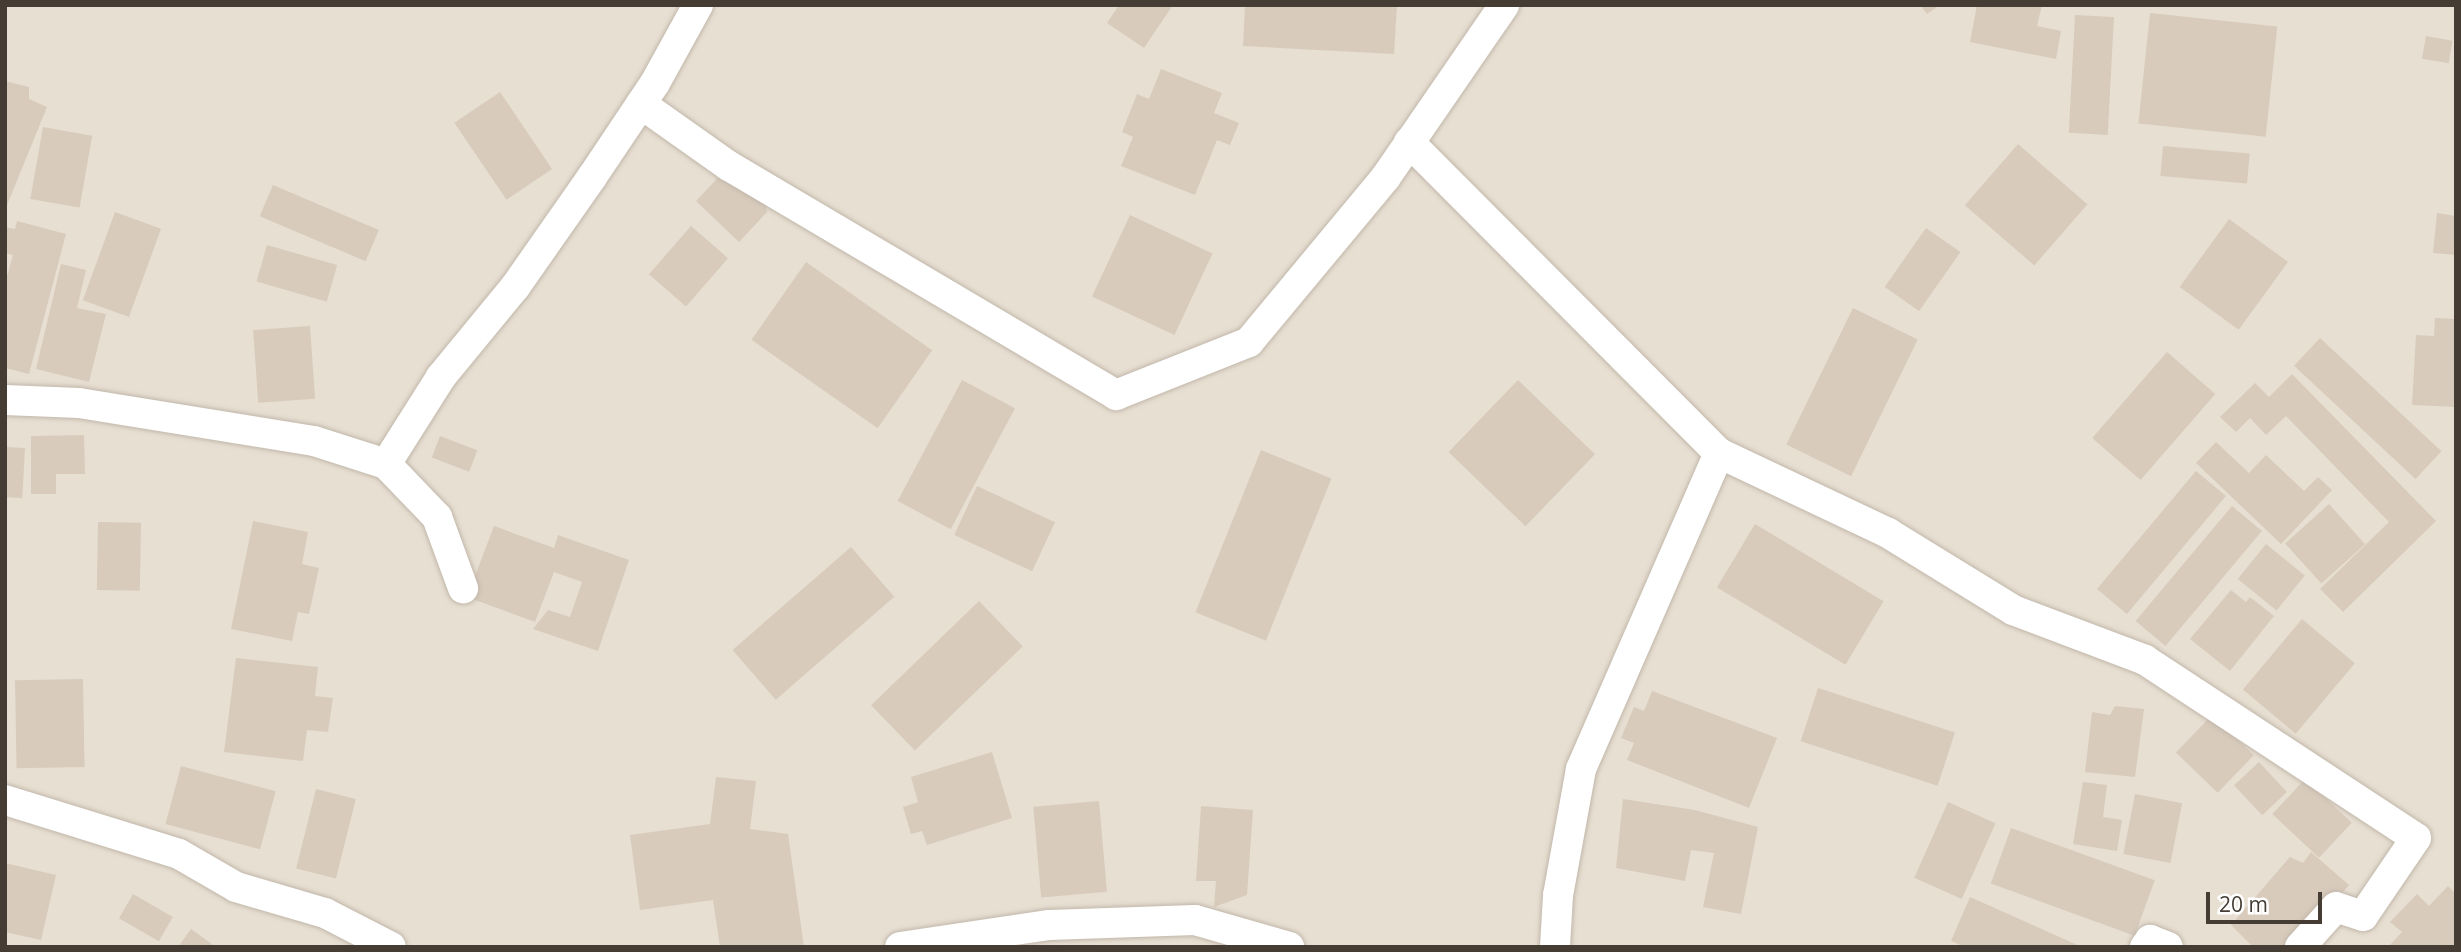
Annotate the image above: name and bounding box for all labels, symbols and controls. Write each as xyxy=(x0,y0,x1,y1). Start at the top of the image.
scale bar xyxy=(2209,878,2324,922)
text: 20 m xyxy=(2219,890,2268,918)

